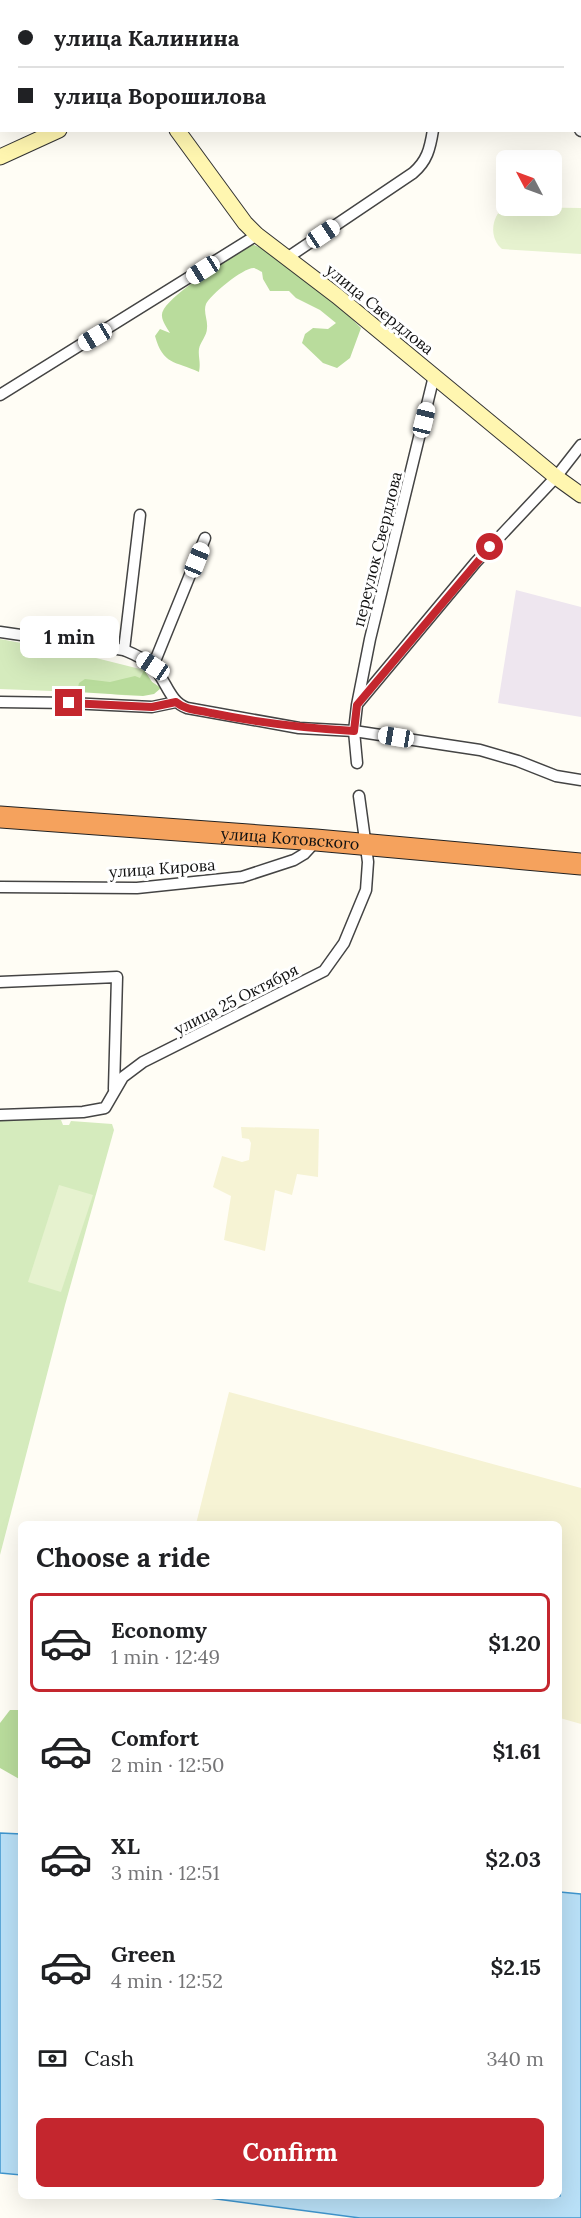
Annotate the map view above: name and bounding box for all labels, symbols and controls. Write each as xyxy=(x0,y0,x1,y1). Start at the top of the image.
text: улица Калинина xyxy=(54,24,239,52)
text: улица Ворошилова xyxy=(54,82,266,110)
north arrow xyxy=(496,150,562,216)
map controls xyxy=(496,150,562,216)
car xyxy=(303,216,343,252)
car xyxy=(183,253,223,287)
street label: улица Свердлова xyxy=(322,259,438,359)
car xyxy=(75,320,115,354)
car xyxy=(411,400,437,440)
street label: переулок Свердлова xyxy=(348,469,406,629)
route start xyxy=(476,533,503,560)
car xyxy=(182,540,212,580)
callout: 1 min xyxy=(20,616,118,658)
text: 1 min xyxy=(44,624,95,649)
car xyxy=(133,648,173,684)
route end xyxy=(55,689,82,716)
car xyxy=(377,725,415,749)
street label: улица Котовского xyxy=(220,823,360,854)
street label: улица Кирова xyxy=(108,854,216,882)
street label: улица 25 Октября xyxy=(171,959,301,1039)
text: Choose a ride xyxy=(36,1540,210,1574)
icon: car xyxy=(39,1616,93,1670)
text: Economy xyxy=(111,1616,207,1644)
text: $1.20 xyxy=(488,1629,541,1657)
text: 1 min · 12:49 xyxy=(111,1644,220,1669)
icon: car xyxy=(39,1724,93,1778)
text: Comfort xyxy=(111,1724,199,1752)
text: $1.61 xyxy=(492,1737,541,1765)
text: 2 min · 12:50 xyxy=(111,1752,225,1777)
icon: car xyxy=(39,1832,93,1886)
text: XL xyxy=(111,1832,140,1860)
text: $2.03 xyxy=(485,1845,541,1873)
text: 3 min · 12:51 xyxy=(111,1860,220,1885)
icon: car xyxy=(39,1940,93,1994)
text: Green xyxy=(111,1940,176,1968)
text: $2.15 xyxy=(490,1953,541,1981)
text: 4 min · 12:52 xyxy=(111,1968,223,1993)
icon: cash xyxy=(36,2042,69,2075)
text: Cash xyxy=(84,2044,134,2072)
text: 340 m xyxy=(486,2046,544,2071)
button: Confirm xyxy=(36,2118,544,2187)

